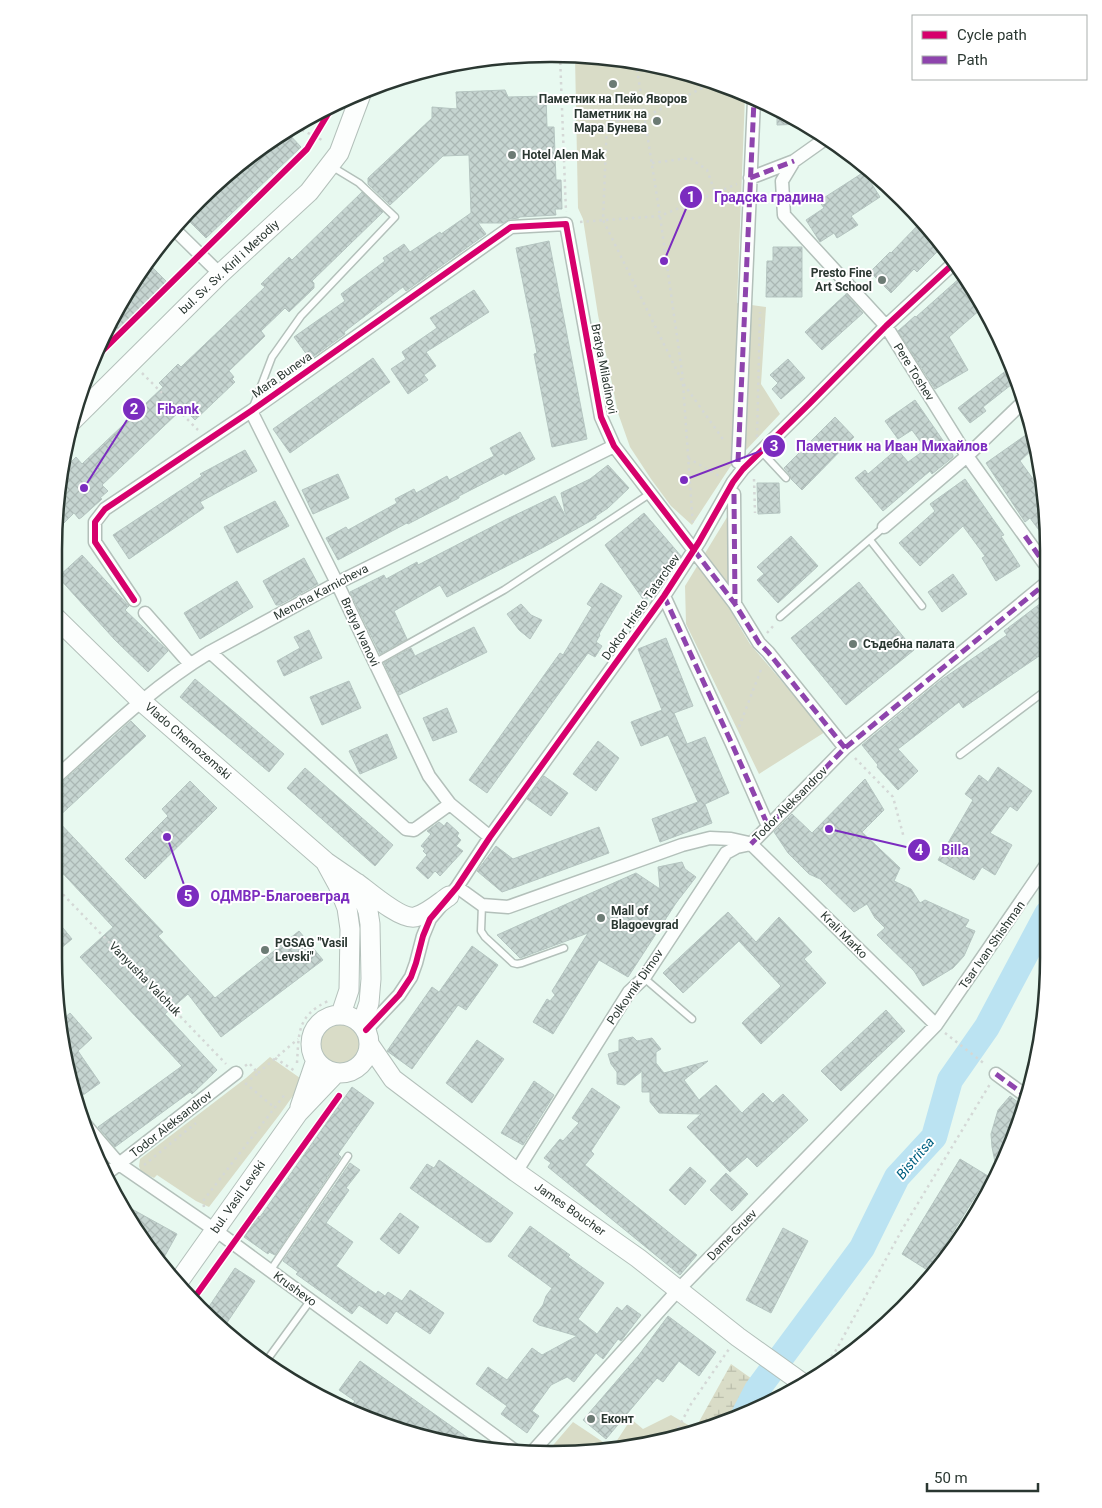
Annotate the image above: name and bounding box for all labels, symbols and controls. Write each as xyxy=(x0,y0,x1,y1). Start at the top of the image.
legend xyxy=(912,15,1087,80)
text: Cycle path xyxy=(957,26,1027,44)
text: Path xyxy=(957,51,988,69)
marker: Паметник на Пейо Яворов xyxy=(607,78,619,90)
place label: Паметник на Пейо Яворов xyxy=(539,92,687,106)
place label: Паметник на Мара Бунева xyxy=(574,107,648,135)
marker: Паметник на Мара Бунева xyxy=(651,115,663,127)
place label: Hotel Alen Mak xyxy=(522,148,605,162)
marker: Hotel Alen Mak xyxy=(506,149,518,161)
callout: Градска градина xyxy=(679,183,834,212)
text: 1 xyxy=(687,188,695,206)
text: Градска градина xyxy=(714,189,825,205)
street label: bul. Sv. Sv. Kiril i Metodiy xyxy=(176,217,282,317)
place label: Presto Fine Art School xyxy=(811,266,873,294)
marker: Presto Fine Art School xyxy=(876,274,888,286)
street label: Bratya Miladinovi xyxy=(588,323,620,415)
street label: Pere Toshev xyxy=(891,341,937,404)
street label: Mara Buneva xyxy=(249,349,315,401)
callout: Fibank xyxy=(122,395,209,424)
text: 2 xyxy=(130,400,139,418)
text: Fibank xyxy=(157,401,200,417)
callout: Паметник на Иван Михайлов xyxy=(761,431,998,460)
text: 3 xyxy=(770,437,778,455)
text: Паметник на Иван Михайлов xyxy=(796,438,988,454)
street label: Doktor Hristo Tatarchev xyxy=(599,551,683,663)
street label: Mencha Karnicheva xyxy=(271,561,371,623)
street label: Bratya Ivanovi xyxy=(338,595,382,669)
place label: Съдебна палата xyxy=(863,637,955,651)
marker: Съдебна палата xyxy=(847,638,859,650)
street label: Vlado Chernozemski xyxy=(142,700,234,782)
street label: Todor Aleksandrov xyxy=(750,764,830,844)
callout: Billa xyxy=(906,835,979,864)
text: 4 xyxy=(915,841,924,859)
text: Billa xyxy=(941,842,969,858)
callout: ОДМВР-Благоевград xyxy=(175,881,359,910)
text: 5 xyxy=(184,887,192,905)
text: ОДМВР-Благоевград xyxy=(211,888,350,904)
street label: Tsar Ivan Shishman xyxy=(956,898,1028,992)
place label: Mall of Blagoevgrad xyxy=(611,904,679,932)
street label: Krali Marko xyxy=(818,909,871,962)
marker: Mall of Blagoevgrad xyxy=(595,912,607,924)
place label: PGSAG "Vasil Levski" xyxy=(275,936,348,964)
street label: Vanyusha Valchuk xyxy=(106,939,185,1020)
marker: PGSAG "Vasil Levski" xyxy=(259,944,271,956)
street label: Polkovnik Dimov xyxy=(604,947,666,1027)
street label: Todor Aleksandrov xyxy=(127,1088,215,1160)
water label: Bistritsa xyxy=(893,1134,937,1182)
street label: bul. Vasil Levski xyxy=(208,1158,268,1236)
street label: James Boucher xyxy=(532,1179,608,1239)
street label: Dame Gruev xyxy=(704,1207,760,1263)
street label: Krushevo xyxy=(271,1269,319,1309)
place label: Еконт xyxy=(601,1412,634,1426)
marker: Еконт xyxy=(585,1413,597,1425)
scale bar xyxy=(927,1460,1038,1492)
text: 50 m xyxy=(934,1469,968,1487)

